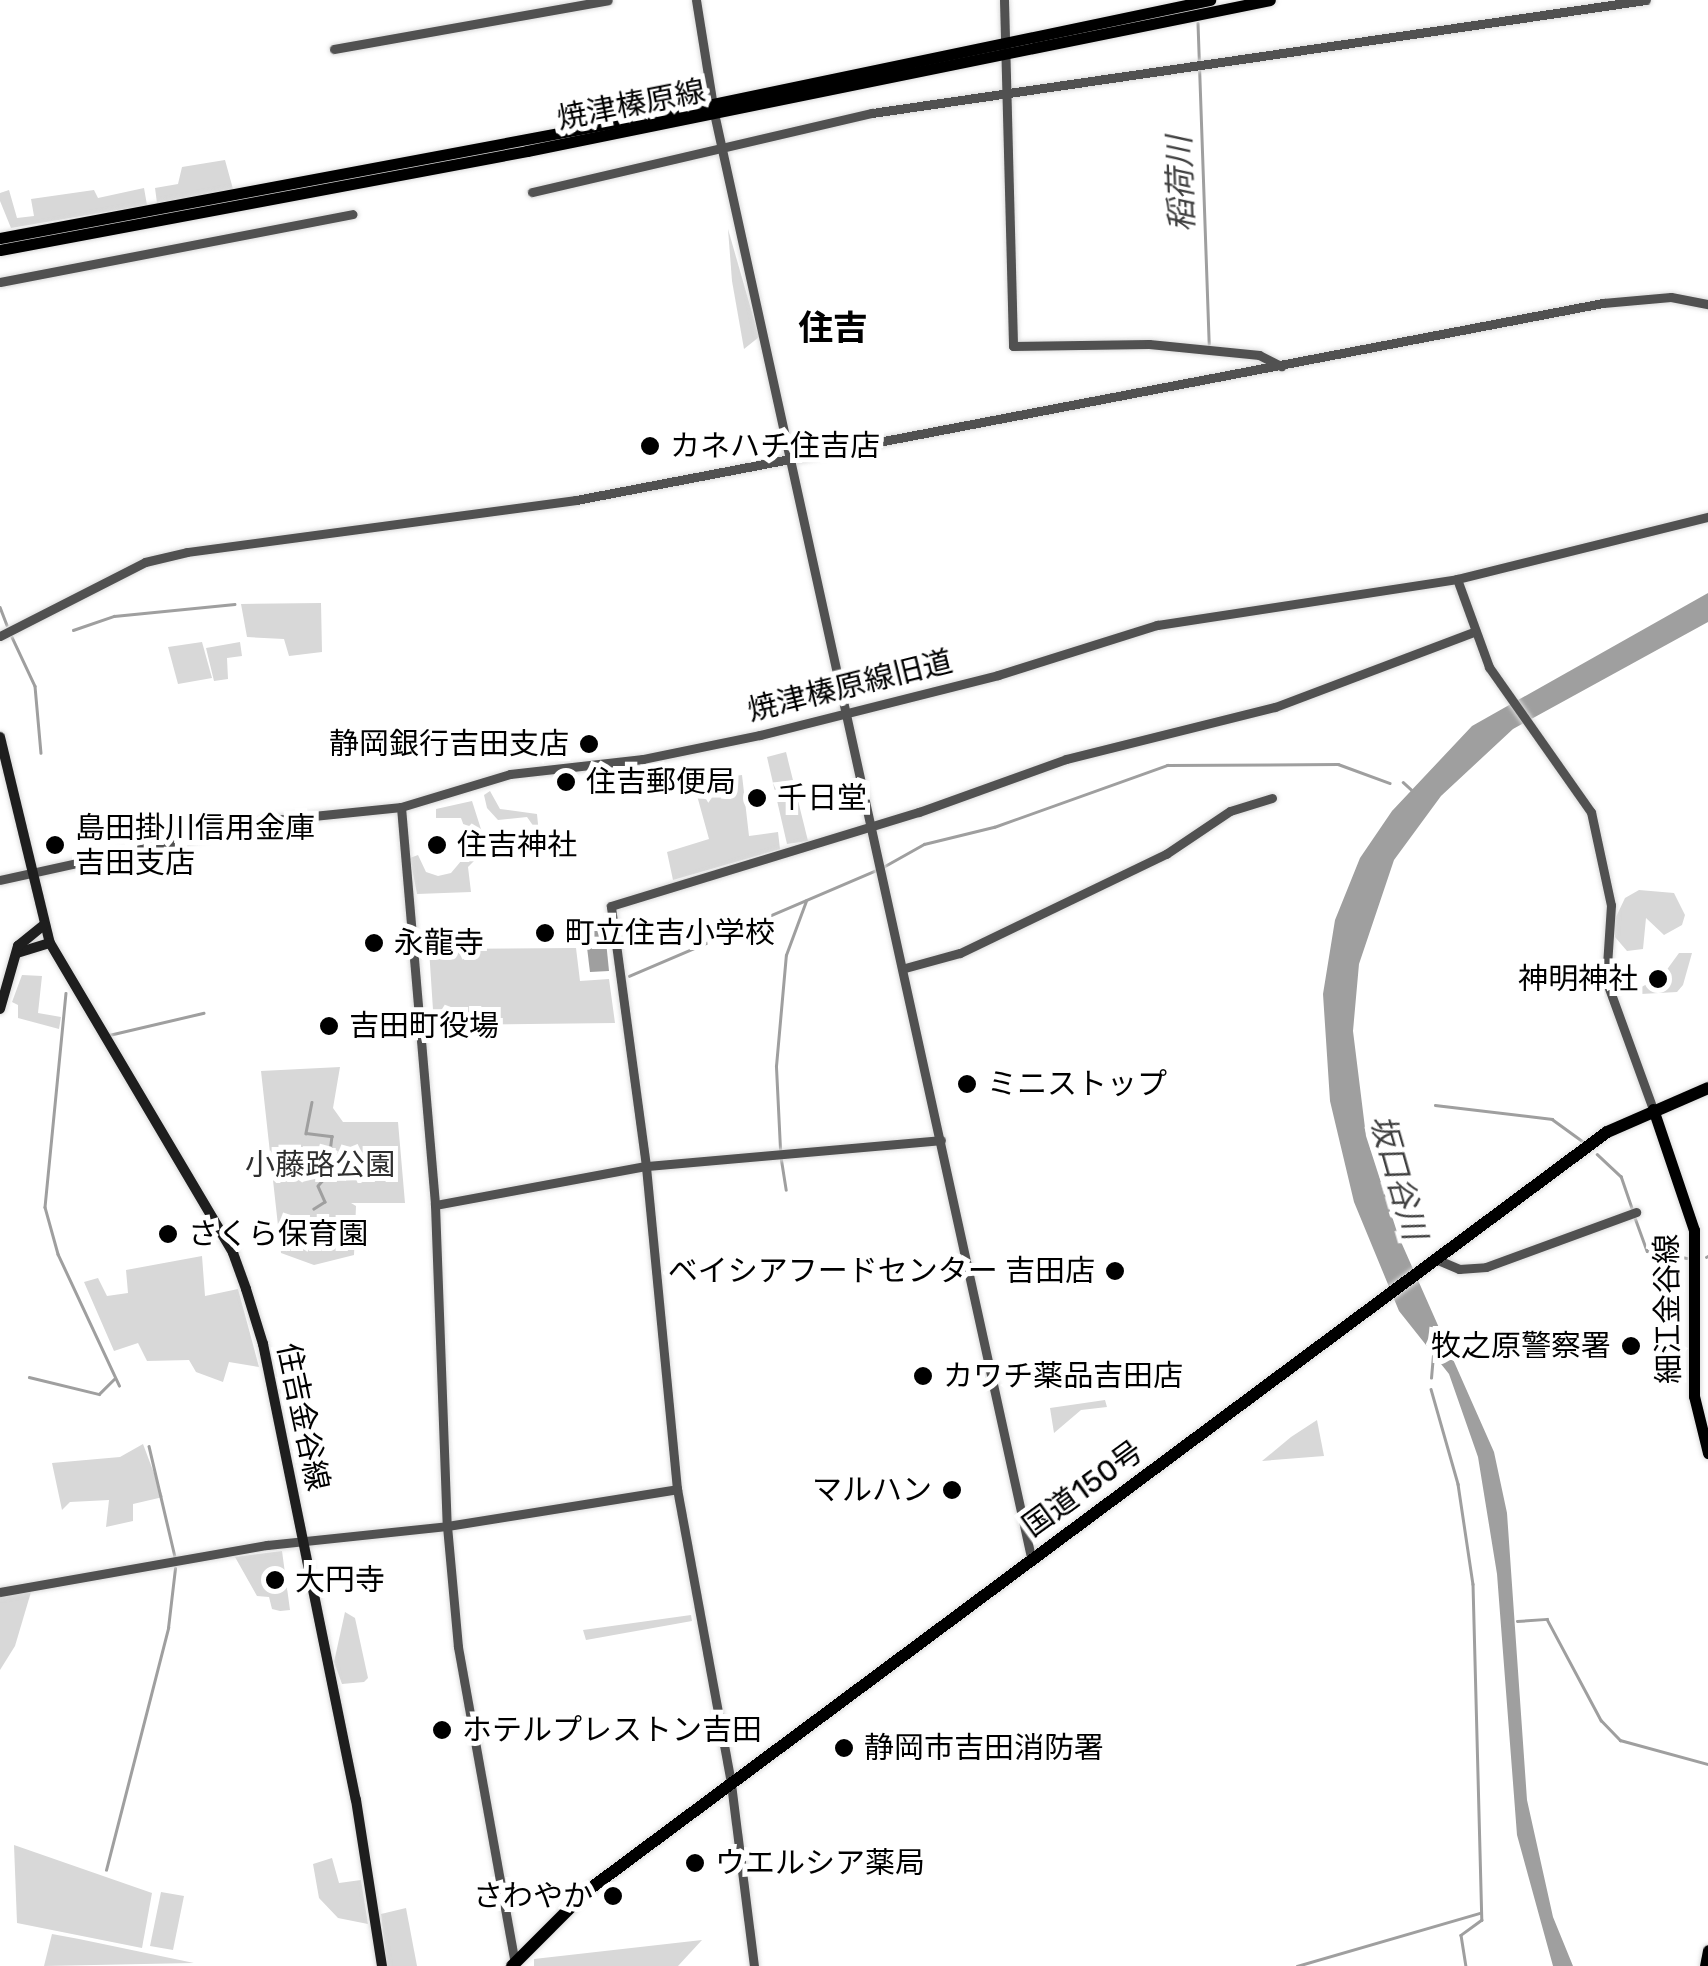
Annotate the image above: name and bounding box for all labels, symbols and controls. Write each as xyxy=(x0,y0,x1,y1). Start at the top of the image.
street label: 焼津榛原線 xyxy=(554,73,708,137)
water label: 稻荷川 xyxy=(1160,135,1202,233)
district label: 住吉 xyxy=(798,307,868,349)
place label: カネハチ住吉店 xyxy=(670,428,880,464)
marker: カネハチ住吉店 xyxy=(639,435,661,457)
street label: 焼津榛原線旧道 xyxy=(744,643,956,729)
place label: 静岡銀行吉田支店 xyxy=(329,726,569,762)
marker: 静岡銀行吉田支店 xyxy=(578,733,600,755)
place label: 住吉郵便局 xyxy=(586,764,736,800)
marker: 住吉郵便局 xyxy=(555,771,577,793)
place label: 千日堂 xyxy=(777,780,867,816)
marker: 千日堂 xyxy=(746,787,768,809)
place label: 島田掛川信用金庫 吉田支店 xyxy=(75,810,315,880)
place label: 住吉神社 xyxy=(457,827,577,863)
marker: 島田掛川信用金庫 吉田支店 xyxy=(44,834,66,856)
marker: 住吉神社 xyxy=(426,834,448,856)
place label: 町立住吉小学校 xyxy=(565,915,775,951)
marker: 町立住吉小学校 xyxy=(534,922,556,944)
place label: 永龍寺 xyxy=(394,925,484,961)
marker: 永龍寺 xyxy=(363,932,385,954)
place label: 神明神社 xyxy=(1518,961,1638,997)
marker: 神明神社 xyxy=(1647,968,1669,990)
place label: 吉田町役場 xyxy=(349,1008,499,1044)
marker: 吉田町役場 xyxy=(318,1015,340,1037)
place label: ミニストップ xyxy=(987,1066,1167,1102)
marker: ミニストップ xyxy=(956,1073,978,1095)
water label: 坂口谷川 xyxy=(1362,1110,1434,1244)
park label: 小藤路公園 xyxy=(245,1147,395,1183)
place label: さくら保育園 xyxy=(188,1216,368,1252)
marker: さくら保育園 xyxy=(157,1223,179,1245)
street label: 細江金谷線 xyxy=(1649,1234,1687,1384)
place label: ベイシアフードセンター 吉田店 xyxy=(668,1253,1095,1289)
marker: ベイシアフードセンター 吉田店 xyxy=(1104,1260,1126,1282)
place label: 牧之原警察署 xyxy=(1431,1328,1611,1364)
marker: 牧之原警察署 xyxy=(1620,1335,1642,1357)
street label: 住吉金谷線 xyxy=(270,1340,336,1494)
place label: カワチ薬品吉田店 xyxy=(943,1358,1183,1394)
marker: カワチ薬品吉田店 xyxy=(912,1365,934,1387)
street label: 国道150号 xyxy=(1016,1433,1150,1545)
place label: マルハン xyxy=(812,1472,932,1508)
marker: マルハン xyxy=(941,1479,963,1501)
place label: 大円寺 xyxy=(295,1562,385,1598)
marker: 大円寺 xyxy=(264,1569,286,1591)
place label: ホテルプレストン吉田 xyxy=(462,1712,762,1748)
marker: ホテルプレストン吉田 xyxy=(431,1719,453,1741)
place label: 静岡市吉田消防署 xyxy=(864,1730,1104,1766)
marker: 静岡市吉田消防署 xyxy=(833,1737,855,1759)
place label: ウエルシア薬局 xyxy=(715,1845,925,1881)
marker: ウエルシア薬局 xyxy=(684,1852,706,1874)
place label: さわやか xyxy=(473,1878,593,1914)
marker: さわやか xyxy=(602,1885,624,1907)

